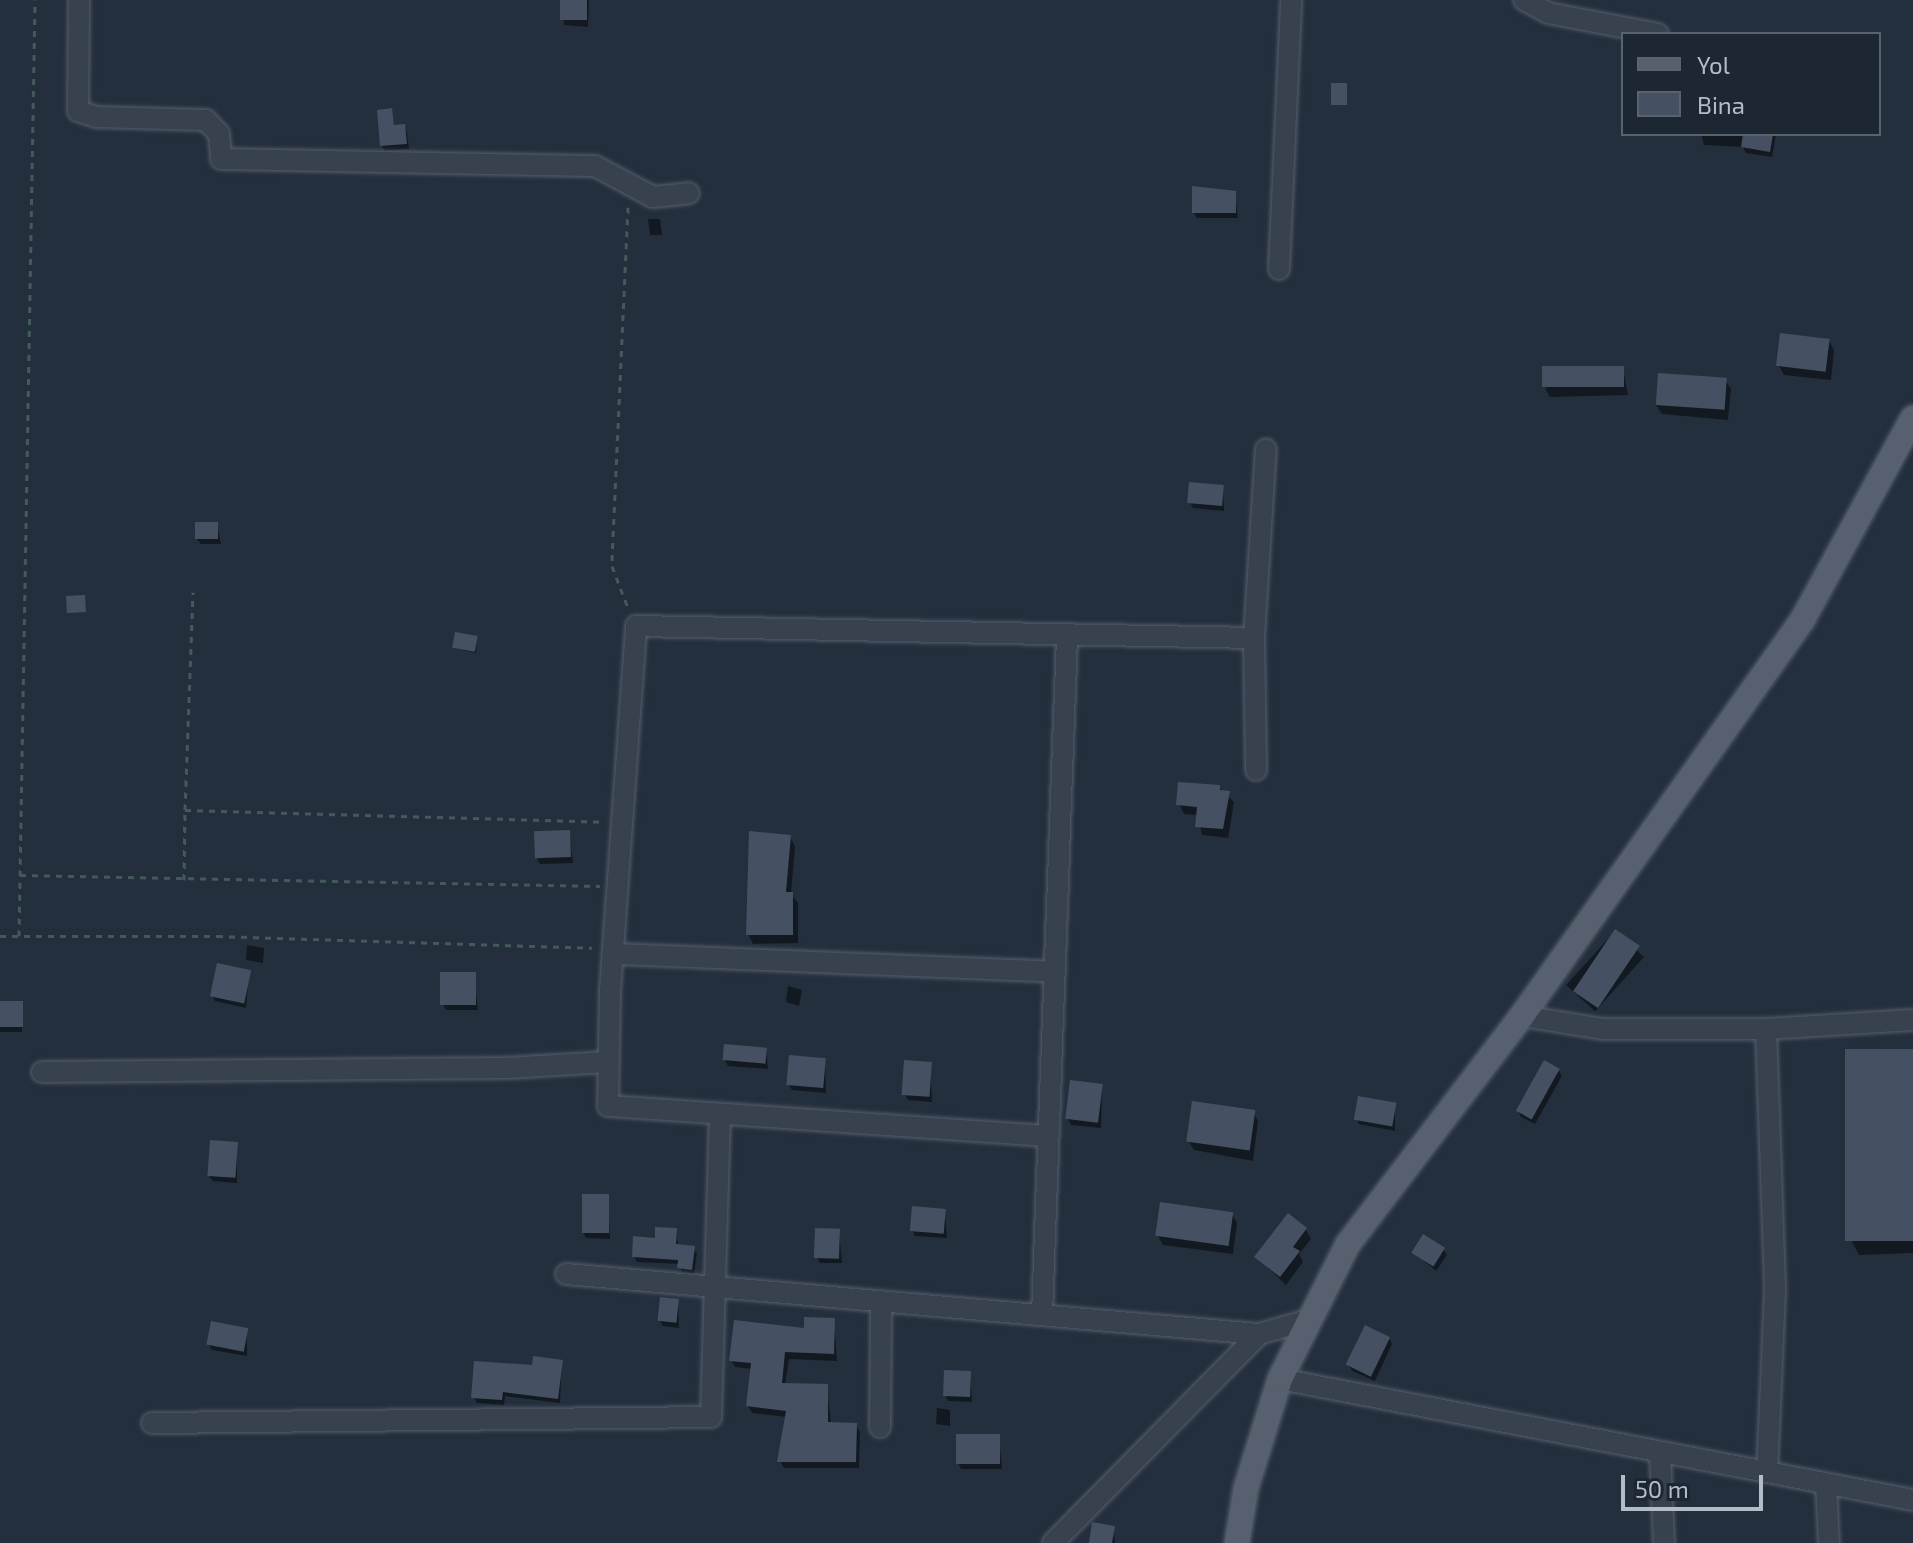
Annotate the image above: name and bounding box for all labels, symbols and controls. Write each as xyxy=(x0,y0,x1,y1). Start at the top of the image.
legend xyxy=(1621,32,1881,136)
text: Yol xyxy=(1697,50,1730,79)
text: Bina xyxy=(1697,90,1745,119)
scale bar xyxy=(1625,1459,1767,1509)
text: 50 m xyxy=(1635,1474,1689,1503)

